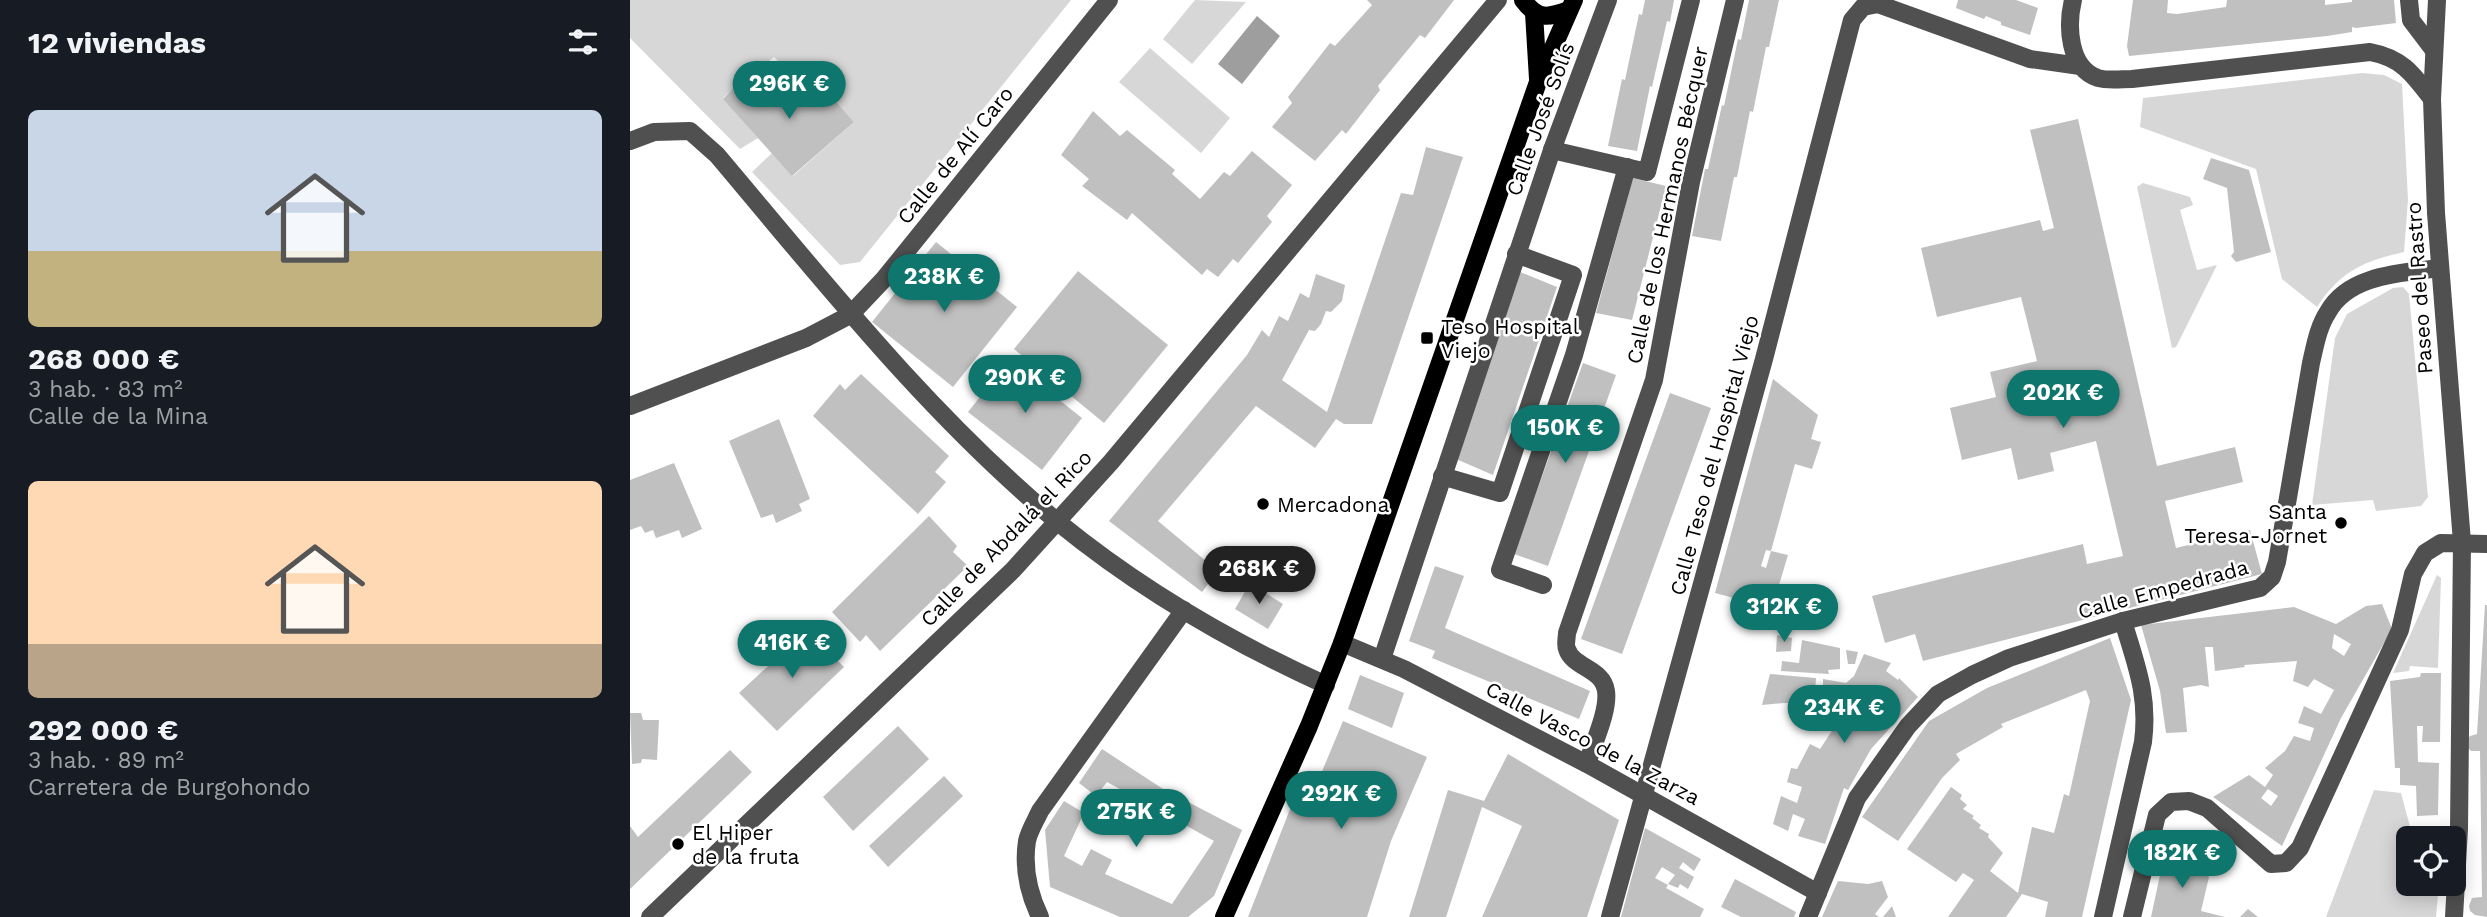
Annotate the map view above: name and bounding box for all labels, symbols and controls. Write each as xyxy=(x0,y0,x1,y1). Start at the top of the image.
icon: filters xyxy=(564,23,602,61)
text: 12 viviendas xyxy=(28,25,206,60)
street label: Calle José Solís xyxy=(1501,39,1579,199)
street label: Calle de los Hermanos Bécquer xyxy=(1621,43,1713,366)
pin: 296K € xyxy=(732,61,846,121)
text: 296K € xyxy=(749,70,829,97)
street label: Calle de Alí Caro xyxy=(892,81,1018,229)
icon: home xyxy=(252,155,378,281)
street label: Paseo del Rastro xyxy=(2401,201,2437,375)
pin: 238K € xyxy=(887,254,1001,314)
text: 238K € xyxy=(904,263,984,290)
street label: Calle Teso del Hospital Viejo xyxy=(1664,312,1764,598)
place label: Teso Hospital Viejo xyxy=(1441,314,1580,363)
marker: Teso Hospital Viejo xyxy=(1419,330,1435,346)
text: 268 000 € xyxy=(28,341,179,376)
pin: 290K € xyxy=(968,356,1082,415)
text: 290K € xyxy=(984,364,1066,391)
pin: 202K € xyxy=(2006,370,2120,430)
text: 3 hab. · 83 m² xyxy=(28,376,183,403)
text: 202K € xyxy=(2023,379,2103,406)
text: Calle de la Mina xyxy=(28,403,208,430)
pin: 150K € xyxy=(1508,406,1622,465)
text: 150K € xyxy=(1527,414,1603,441)
street label: Calle de Abdalá el Rico xyxy=(915,444,1097,632)
place label: Mercadona xyxy=(1277,492,1390,517)
marker: Mercadona xyxy=(1255,496,1271,512)
place label: Santa Teresa-Jornet xyxy=(2184,499,2327,548)
marker: Santa Teresa-Jornet xyxy=(2333,515,2349,531)
icon: home xyxy=(252,526,378,652)
pin: 268K € xyxy=(1202,546,1316,606)
street label: Calle Empedrada xyxy=(2075,554,2251,624)
text: 268K € xyxy=(1219,555,1299,582)
pin: 312K € xyxy=(1727,584,1841,644)
text: 312K € xyxy=(1746,593,1822,620)
pin: 416K € xyxy=(735,620,849,680)
text: 416K € xyxy=(754,629,830,656)
street label: Calle Vasco de la Zarza xyxy=(1482,676,1704,810)
pin: 234K € xyxy=(1787,686,1901,745)
text: 234K € xyxy=(1804,694,1884,721)
text: 292 000 € xyxy=(28,712,178,747)
text: 3 hab. · 89 m² xyxy=(28,747,184,774)
pin: 292K € xyxy=(1284,772,1398,831)
text: Carretera de Burgohondo xyxy=(28,774,311,801)
text: 292K € xyxy=(1301,780,1381,807)
pin: 275K € xyxy=(1079,790,1193,849)
text: 275K € xyxy=(1097,798,1175,825)
place label: El Hiper de la fruta xyxy=(692,820,800,869)
map controls xyxy=(2396,826,2466,896)
button: locate xyxy=(2396,826,2466,896)
pin: 182K € xyxy=(2125,830,2239,890)
marker: El Hiper de la fruta xyxy=(670,836,686,852)
text: 182K € xyxy=(2144,839,2220,866)

